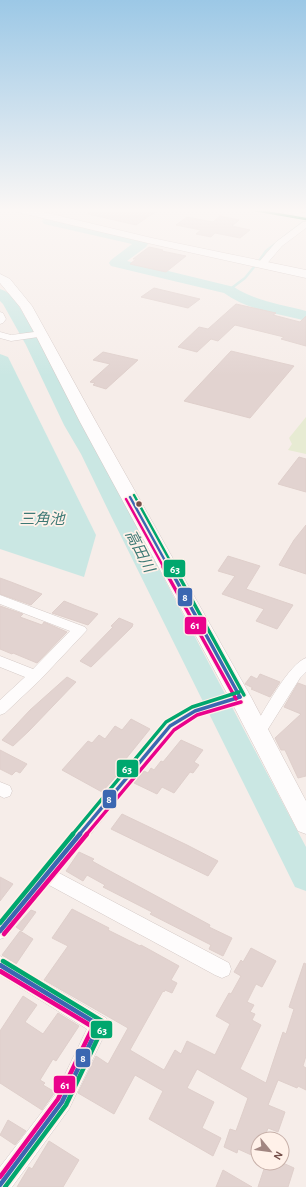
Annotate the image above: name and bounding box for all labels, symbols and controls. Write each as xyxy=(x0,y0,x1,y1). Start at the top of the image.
unlabelled marker xyxy=(134,499,144,509)
water label: 三角池 xyxy=(19,511,66,527)
water label: 高田川 xyxy=(123,527,158,576)
line badge: 63 xyxy=(163,559,186,578)
text: 63 xyxy=(170,564,180,575)
line badge: 8 xyxy=(177,587,193,607)
text: 8 xyxy=(182,592,188,603)
line badge: 61 xyxy=(184,616,207,635)
text: 61 xyxy=(190,620,200,631)
line badge: 63 xyxy=(116,759,139,778)
text: 63 xyxy=(122,764,132,775)
line badge: 8 xyxy=(102,789,117,809)
text: 8 xyxy=(106,794,112,805)
line badge: 63 xyxy=(90,1020,113,1039)
text: 63 xyxy=(97,1025,107,1036)
line badge: 8 xyxy=(75,1048,91,1068)
text: 8 xyxy=(80,1053,86,1064)
line badge: 61 xyxy=(53,1075,76,1094)
text: 61 xyxy=(60,1080,70,1091)
north arrow xyxy=(250,1131,290,1171)
text: N xyxy=(272,1150,285,1162)

